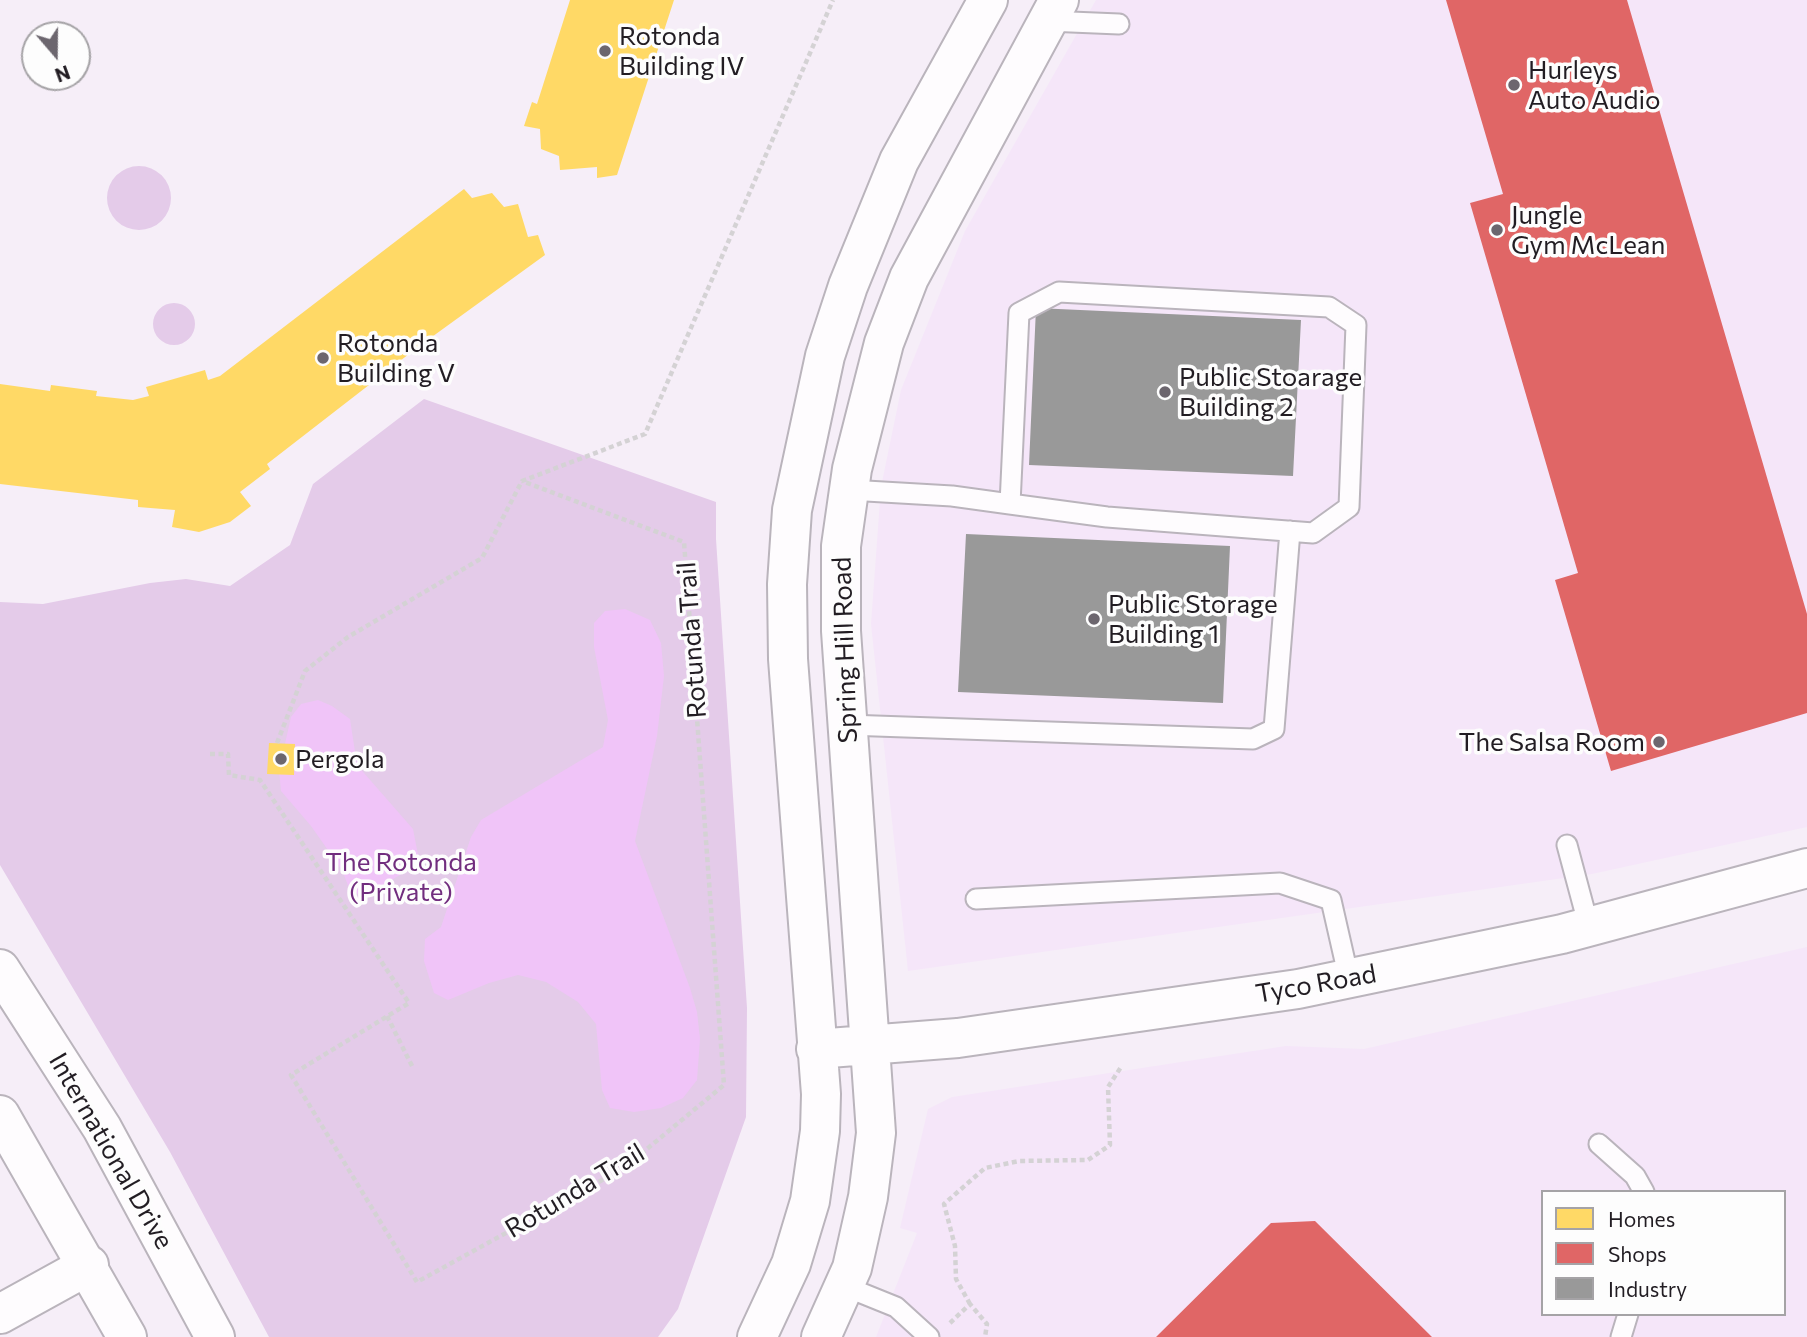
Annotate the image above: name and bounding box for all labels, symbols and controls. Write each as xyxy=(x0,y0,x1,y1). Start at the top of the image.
place label: Rotonda Building IV xyxy=(619,20,744,82)
north arrow xyxy=(21,21,91,91)
marker: Rotonda Building IV xyxy=(597,43,613,59)
place label: Hurleys Auto Audio xyxy=(1528,54,1661,116)
text: N xyxy=(52,61,73,88)
marker: Hurleys Auto Audio xyxy=(1506,77,1522,93)
place label: Jungle Gym McLean xyxy=(1511,199,1665,260)
marker: Jungle Gym McLean xyxy=(1489,222,1505,238)
place label: Rotonda Building V xyxy=(337,327,455,388)
marker: Rotonda Building V xyxy=(315,350,331,366)
place label: Public Stoarage Building 2 xyxy=(1179,361,1362,422)
marker: Public Stoarage Building 2 xyxy=(1157,384,1173,400)
street label: Spring Hill Road xyxy=(826,556,864,744)
street label: Rotunda Trail xyxy=(671,561,713,719)
place label: Public Storage Building 1 xyxy=(1108,588,1278,650)
marker: Public Storage Building 1 xyxy=(1086,611,1102,627)
place label: The Salsa Room xyxy=(1459,726,1645,758)
marker: The Salsa Room xyxy=(1651,734,1667,750)
place label: Pergola xyxy=(295,743,385,775)
marker: Pergola xyxy=(273,751,289,767)
park label: The Rotonda (Private) xyxy=(325,846,477,908)
street label: Tyco Road xyxy=(1253,958,1379,1010)
street label: International Drive xyxy=(42,1048,180,1254)
street label: Rotunda Trail xyxy=(500,1137,650,1245)
legend xyxy=(1541,1190,1786,1316)
text: Homes xyxy=(1608,1206,1675,1231)
text: Shops xyxy=(1608,1241,1667,1266)
text: Industry xyxy=(1608,1276,1687,1301)

